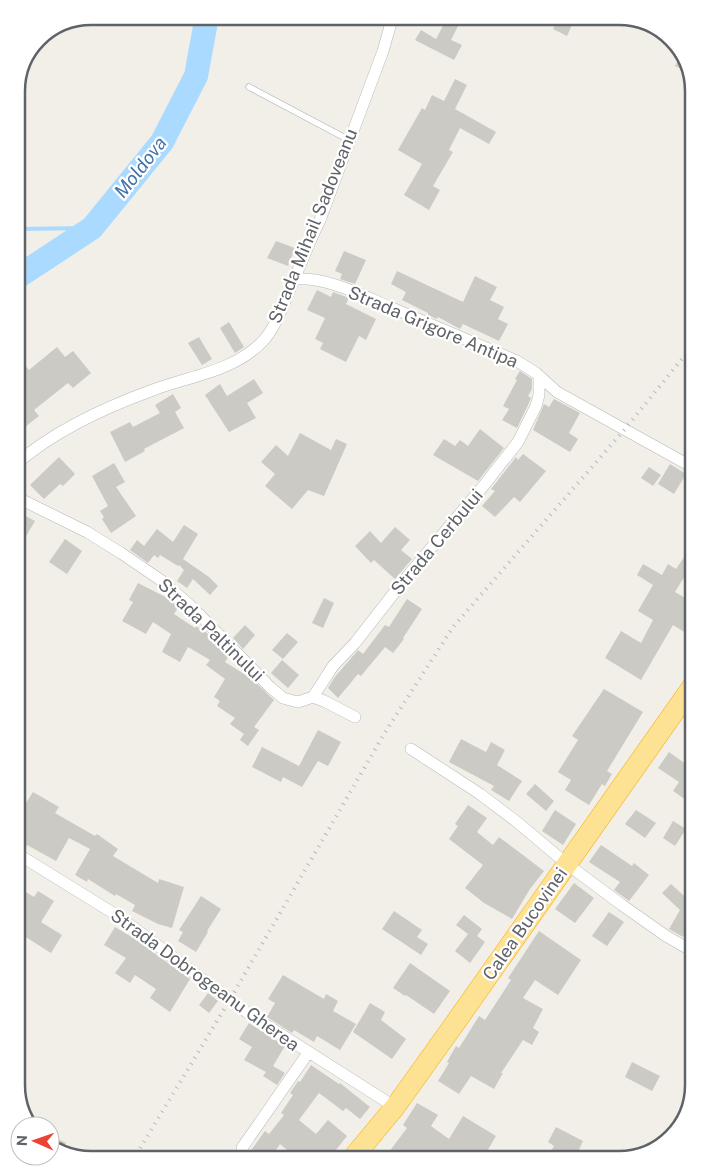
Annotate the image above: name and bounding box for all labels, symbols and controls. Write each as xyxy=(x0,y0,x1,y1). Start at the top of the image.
street label: Strada Mihail Sadoveanu xyxy=(264,125,361,326)
water label: Moldova xyxy=(109,132,171,202)
street label: Strada Grigore Antipa xyxy=(345,281,521,372)
street label: Strada Cerbului xyxy=(386,485,487,599)
street label: Strada Paltinului xyxy=(154,574,269,686)
street label: Calea Bucovinei xyxy=(478,863,571,984)
street label: Strada Dobrogeanu Gherea xyxy=(107,904,304,1055)
north arrow xyxy=(10,1116,60,1166)
text: N xyxy=(14,1135,30,1146)

